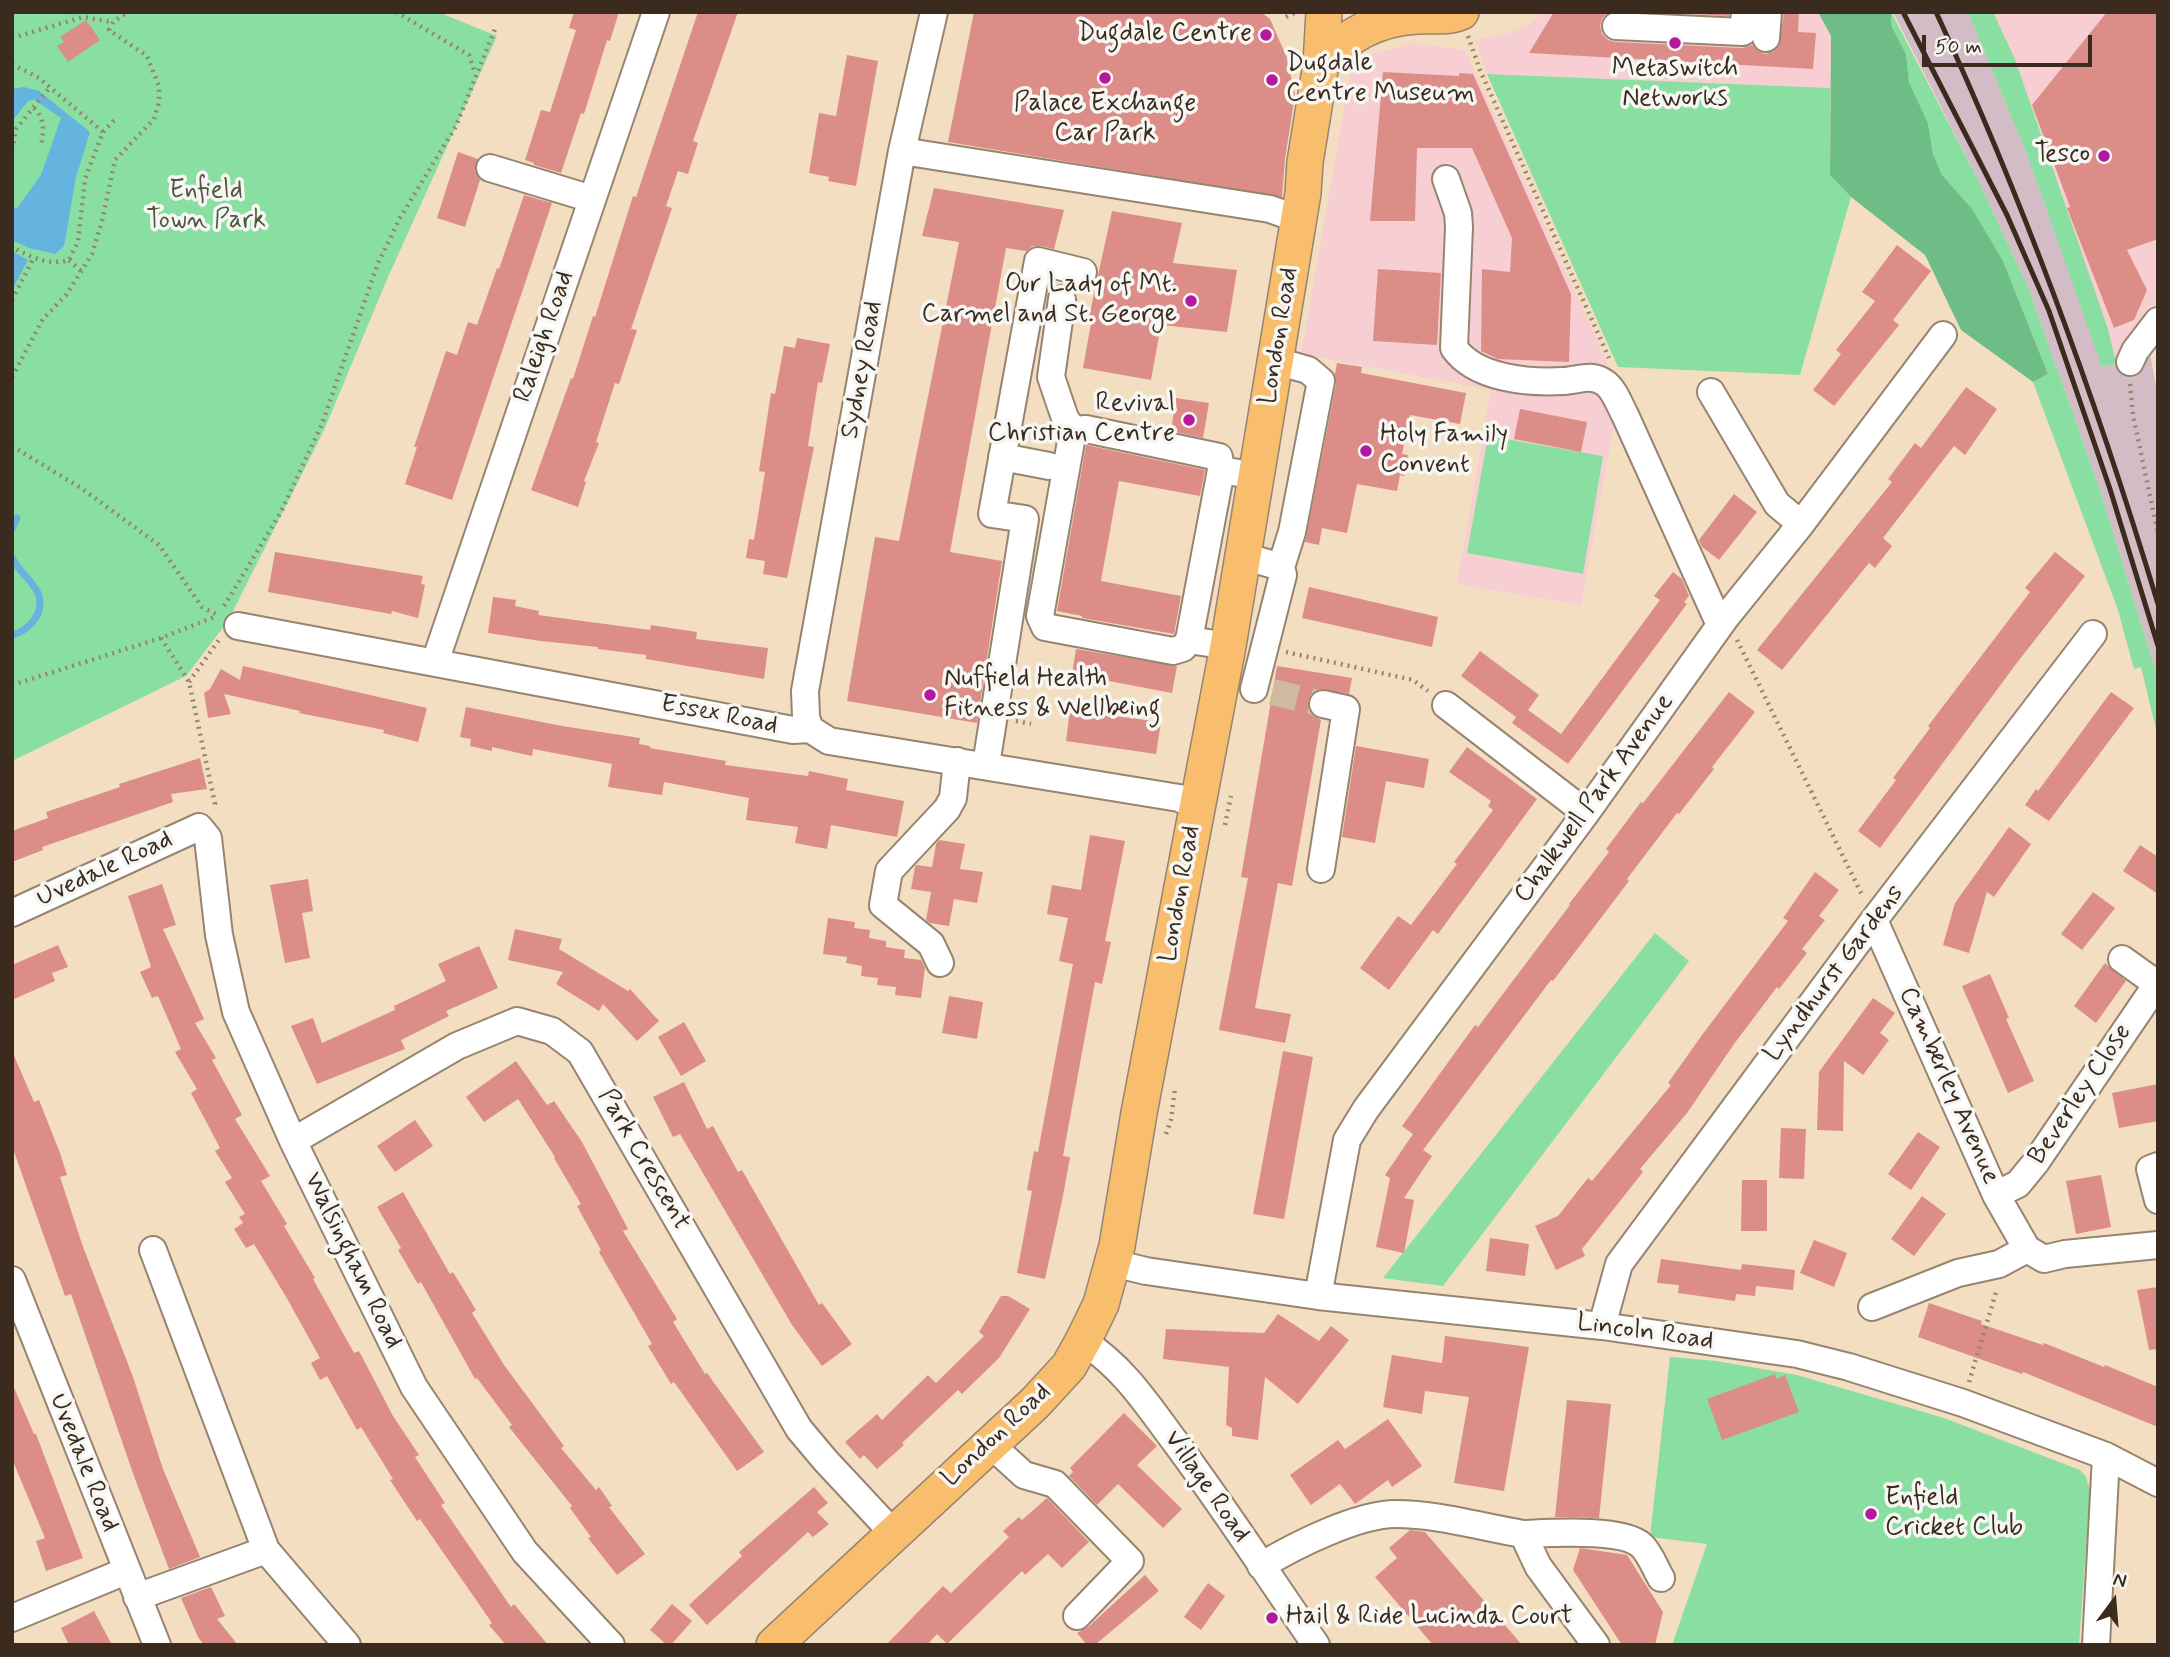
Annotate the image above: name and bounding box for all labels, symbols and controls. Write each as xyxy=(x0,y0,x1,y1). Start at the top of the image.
place label: Dugdale Centre xyxy=(1078,19,1252,51)
scale bar xyxy=(1925,21,2095,65)
marker: Dugdale Centre xyxy=(1258,27,1274,43)
text: 50 m xyxy=(1935,33,1982,61)
marker: Metaswitch Networks xyxy=(1667,35,1683,51)
place label: Dugdale Centre Museum xyxy=(1286,49,1475,110)
place label: Metaswitch Networks xyxy=(1612,54,1738,116)
marker: Palace Exchange Car Park xyxy=(1097,70,1113,86)
marker: Dugdale Centre Museum xyxy=(1264,72,1280,88)
place label: Palace Exchange Car Park xyxy=(1014,89,1196,150)
place label: Tesco xyxy=(2034,140,2090,172)
marker: Tesco xyxy=(2096,148,2112,164)
park label: Enfield Town Park xyxy=(146,176,266,238)
street label: London Road xyxy=(1254,265,1306,407)
street label: Raleigh Road xyxy=(508,267,582,407)
place label: Our Lady of Mt. Carmel and St. George xyxy=(921,270,1177,332)
marker: Our Lady of Mt. Carmel and St. George xyxy=(1183,293,1199,309)
street label: Sydney Road xyxy=(836,299,890,441)
place label: Revival Christian Centre xyxy=(988,389,1175,450)
marker: Revival Christian Centre xyxy=(1181,412,1197,428)
place label: Holy Family Convent xyxy=(1380,420,1508,481)
marker: Holy Family Convent xyxy=(1358,443,1374,459)
place label: Nuffield Health Fitness & Wellbeing xyxy=(944,664,1160,726)
marker: Nuffield Health Fitness & Wellbeing xyxy=(922,687,938,703)
street label: Chalkwell Park Avenue xyxy=(1509,688,1681,910)
street label: Essex Road xyxy=(658,689,780,743)
street label: London Road xyxy=(1154,823,1208,965)
street label: Uvedale Road xyxy=(32,825,178,915)
street label: Lyndhurst Gardens xyxy=(1758,879,1912,1069)
street label: Camberley Avenue xyxy=(1891,983,2005,1189)
street label: Beverley Close xyxy=(2023,1019,2139,1171)
street label: Park Crescent xyxy=(590,1084,696,1236)
street label: Walsingham Road xyxy=(296,1168,408,1354)
street label: Lincoln Road xyxy=(1575,1308,1715,1358)
street label: London Road xyxy=(936,1378,1058,1494)
street label: Uvedale Road xyxy=(41,1389,125,1537)
street label: Village Road xyxy=(1156,1425,1256,1549)
place label: Enfield Cricket Club xyxy=(1885,1483,2023,1544)
marker: Enfield Cricket Club xyxy=(1863,1506,1879,1522)
north arrow xyxy=(2079,1566,2149,1636)
text: N xyxy=(2110,1567,2129,1594)
place label: Hail & Ride Lucinda Court xyxy=(1286,1602,1573,1634)
marker: Hail & Ride Lucinda Court xyxy=(1264,1610,1280,1626)

